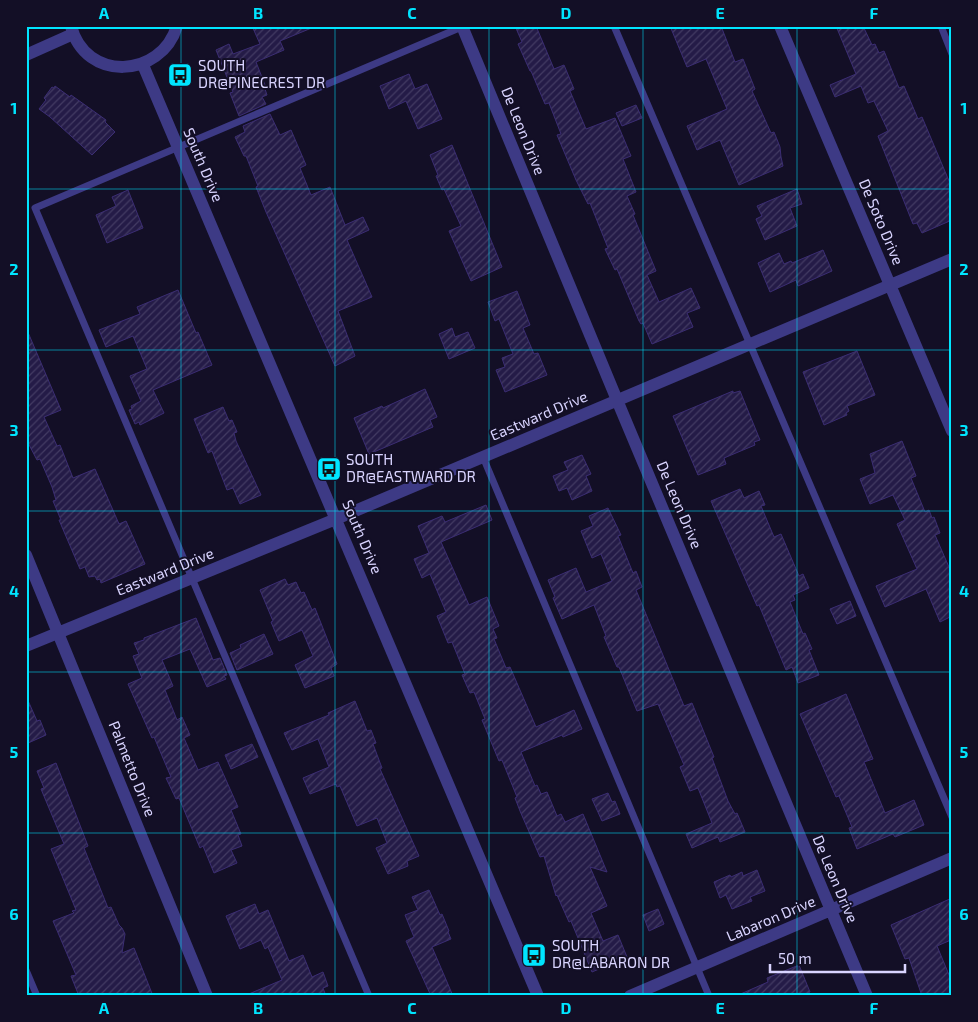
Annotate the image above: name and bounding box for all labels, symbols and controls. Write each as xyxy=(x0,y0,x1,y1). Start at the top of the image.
text: A xyxy=(99,3,110,22)
text: B xyxy=(253,3,263,22)
text: C xyxy=(407,3,417,22)
text: D xyxy=(561,3,572,22)
text: E xyxy=(715,3,725,22)
text: F xyxy=(870,3,879,22)
place label: SOUTH DR@PINECREST DR xyxy=(198,56,325,91)
bus stop icon: SOUTH DR@PINECREST DR xyxy=(167,62,193,88)
street label: De Leon Drive xyxy=(498,84,550,177)
text: 1 xyxy=(11,98,17,117)
text: 1 xyxy=(961,98,967,117)
street label: South Drive xyxy=(180,125,228,204)
street label: De Soto Drive xyxy=(856,176,908,267)
text: 2 xyxy=(9,259,19,278)
text: 2 xyxy=(959,259,969,278)
street label: Eastward Drive xyxy=(487,386,590,444)
text: 3 xyxy=(9,420,19,439)
text: 3 xyxy=(959,420,969,439)
place label: SOUTH DR@EASTWARD DR xyxy=(346,450,476,485)
bus stop icon: SOUTH DR@EASTWARD DR xyxy=(316,456,342,482)
street label: De Leon Drive xyxy=(653,458,706,551)
street label: South Drive xyxy=(339,497,387,576)
street label: Eastward Drive xyxy=(113,543,216,599)
text: 4 xyxy=(9,581,19,600)
text: 4 xyxy=(959,581,969,600)
street label: Palmetto Drive xyxy=(106,718,160,819)
text: 5 xyxy=(10,742,19,761)
text: 5 xyxy=(960,742,969,761)
street label: De Leon Drive xyxy=(809,832,862,925)
street label: Labaron Drive xyxy=(723,891,818,945)
text: 6 xyxy=(9,904,19,923)
text: 6 xyxy=(959,904,969,923)
place label: SOUTH DR@LABARON DR xyxy=(552,936,670,971)
bus stop icon: SOUTH DR@LABARON DR xyxy=(521,942,547,968)
scale bar xyxy=(770,942,906,974)
text: 50 m xyxy=(778,949,812,967)
text: A xyxy=(99,998,110,1017)
text: B xyxy=(253,998,263,1017)
text: C xyxy=(407,998,417,1017)
text: D xyxy=(561,998,572,1017)
text: E xyxy=(715,998,725,1017)
text: F xyxy=(870,998,879,1017)

